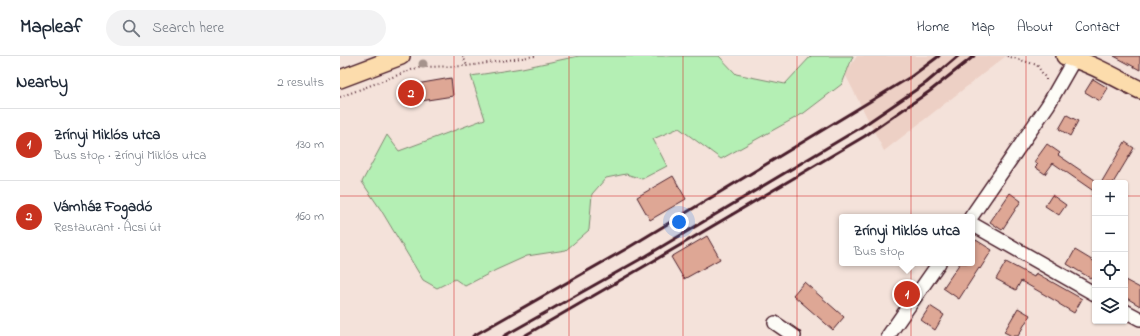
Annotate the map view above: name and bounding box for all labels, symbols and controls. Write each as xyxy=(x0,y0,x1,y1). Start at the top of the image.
search box xyxy=(106,10,386,46)
text: Mapleaf xyxy=(20,14,82,41)
icon: search xyxy=(120,17,142,39)
text: Search here xyxy=(152,17,224,39)
text: Home xyxy=(917,17,949,38)
text: Map xyxy=(971,17,995,38)
text: About xyxy=(1017,17,1053,38)
text: Contact xyxy=(1075,17,1120,38)
text: Nearby xyxy=(16,70,68,95)
text: 2 results xyxy=(277,73,324,92)
pin: 2 xyxy=(398,78,424,108)
text: Zrínyi Miklós utca xyxy=(54,124,160,146)
text: 1 xyxy=(27,135,31,154)
text: 130 m xyxy=(296,135,324,154)
text: Bus stop · Zrínyi Miklós utca xyxy=(54,146,206,165)
map controls xyxy=(1092,180,1128,324)
button: + xyxy=(1092,180,1128,216)
text: Vámház Fogadó xyxy=(54,196,152,218)
text: 2 xyxy=(26,207,32,226)
text: 160 m xyxy=(295,207,324,226)
your location xyxy=(669,212,689,232)
popup xyxy=(839,214,975,266)
button: − xyxy=(1092,216,1128,252)
text: Restaurant · Ácsi út xyxy=(54,218,161,237)
text: Zrínyi Miklós utca xyxy=(854,220,960,242)
text: Bus stop xyxy=(854,242,905,261)
button: locate xyxy=(1092,252,1128,288)
pin: 1 xyxy=(894,279,920,309)
button: layers xyxy=(1092,288,1128,324)

